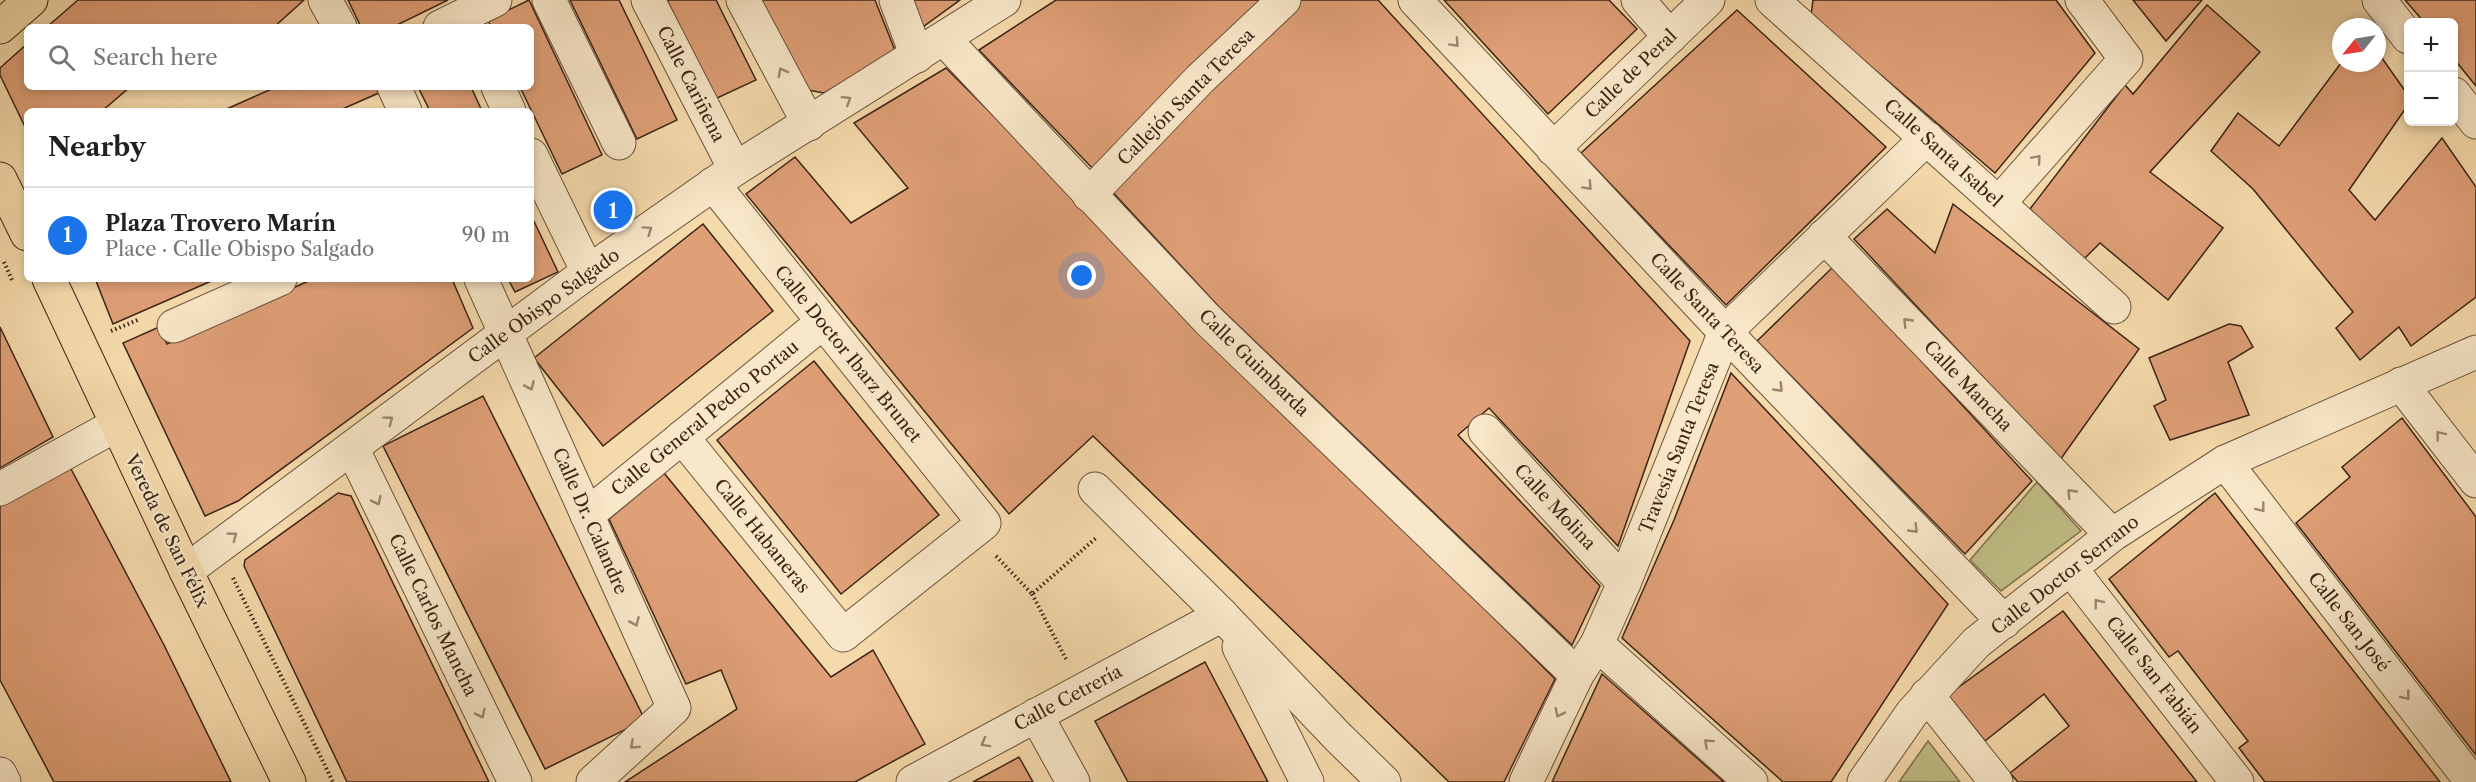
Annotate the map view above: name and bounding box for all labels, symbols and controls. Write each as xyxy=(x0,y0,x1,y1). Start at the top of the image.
north arrow xyxy=(2332,18,2386,72)
map controls xyxy=(2404,18,2458,126)
button: + xyxy=(2404,18,2458,72)
street label: Calle Cariñena xyxy=(652,22,730,146)
search box xyxy=(24,24,534,90)
street label: Callejón Santa Teresa xyxy=(1113,24,1259,170)
street label: Calle de Peral xyxy=(1581,25,1681,123)
one-way arrow xyxy=(1448,36,1459,47)
icon: search xyxy=(45,41,78,74)
text: Search here xyxy=(93,44,218,71)
one-way arrow xyxy=(778,68,789,78)
button: − xyxy=(2404,72,2458,126)
street label: Calle Santa Isabel xyxy=(1879,94,2007,212)
one-way arrow xyxy=(840,97,851,108)
text: Nearby xyxy=(48,131,146,163)
one-way arrow xyxy=(2030,155,2041,166)
one-way arrow xyxy=(1580,178,1591,189)
pin: 1 xyxy=(594,188,632,232)
text: Plaza Trovero Marín xyxy=(105,210,336,237)
text: 1 xyxy=(63,223,72,247)
text: 90 m xyxy=(462,223,510,247)
one-way arrow xyxy=(642,226,653,237)
text: Place · Calle Obispo Salgado xyxy=(105,237,374,261)
street label: Calle Obispo Salgado xyxy=(464,244,624,368)
street label: Calle Santa Teresa xyxy=(1645,248,1769,378)
street label: Calle Doctor Ibarz Brunet xyxy=(770,261,927,447)
your location xyxy=(1067,261,1096,290)
street label: Calle Guimbarda xyxy=(1194,305,1314,422)
one-way arrow xyxy=(1903,318,1914,329)
street label: Calle General Pedro Portau xyxy=(607,336,803,500)
street label: Calle Mancha xyxy=(1919,336,2017,436)
street label: Travesía Santa Teresa xyxy=(1634,358,1724,537)
one-way arrow xyxy=(522,380,534,391)
one-way arrow xyxy=(1772,381,1783,392)
one-way arrow xyxy=(383,416,394,427)
one-way arrow xyxy=(2437,430,2448,441)
street label: Calle Dr. Calandre xyxy=(548,444,632,598)
street label: Vereda de San Félix xyxy=(120,450,214,612)
street label: Calle Molina xyxy=(1510,460,1601,555)
street label: Calle Habaneras xyxy=(709,475,815,597)
one-way arrow xyxy=(2067,489,2078,499)
one-way arrow xyxy=(370,494,382,505)
one-way arrow xyxy=(2254,502,2265,513)
street label: Calle Doctor Serrano xyxy=(1987,511,2143,639)
one-way arrow xyxy=(1907,521,1918,532)
street label: Calle Carlos Mancha xyxy=(384,530,482,700)
one-way arrow xyxy=(226,532,237,543)
street label: Calle San José xyxy=(2303,568,2395,676)
one-way arrow xyxy=(2094,599,2105,610)
street label: Calle San Fabián xyxy=(2101,612,2207,738)
one-way arrow xyxy=(628,615,640,626)
street label: Calle Cetrería xyxy=(1010,660,1126,736)
one-way arrow xyxy=(2398,689,2409,700)
one-way arrow xyxy=(1555,706,1567,717)
one-way arrow xyxy=(474,707,486,718)
one-way arrow xyxy=(980,736,991,747)
one-way arrow xyxy=(630,738,640,749)
one-way arrow xyxy=(1704,739,1714,750)

